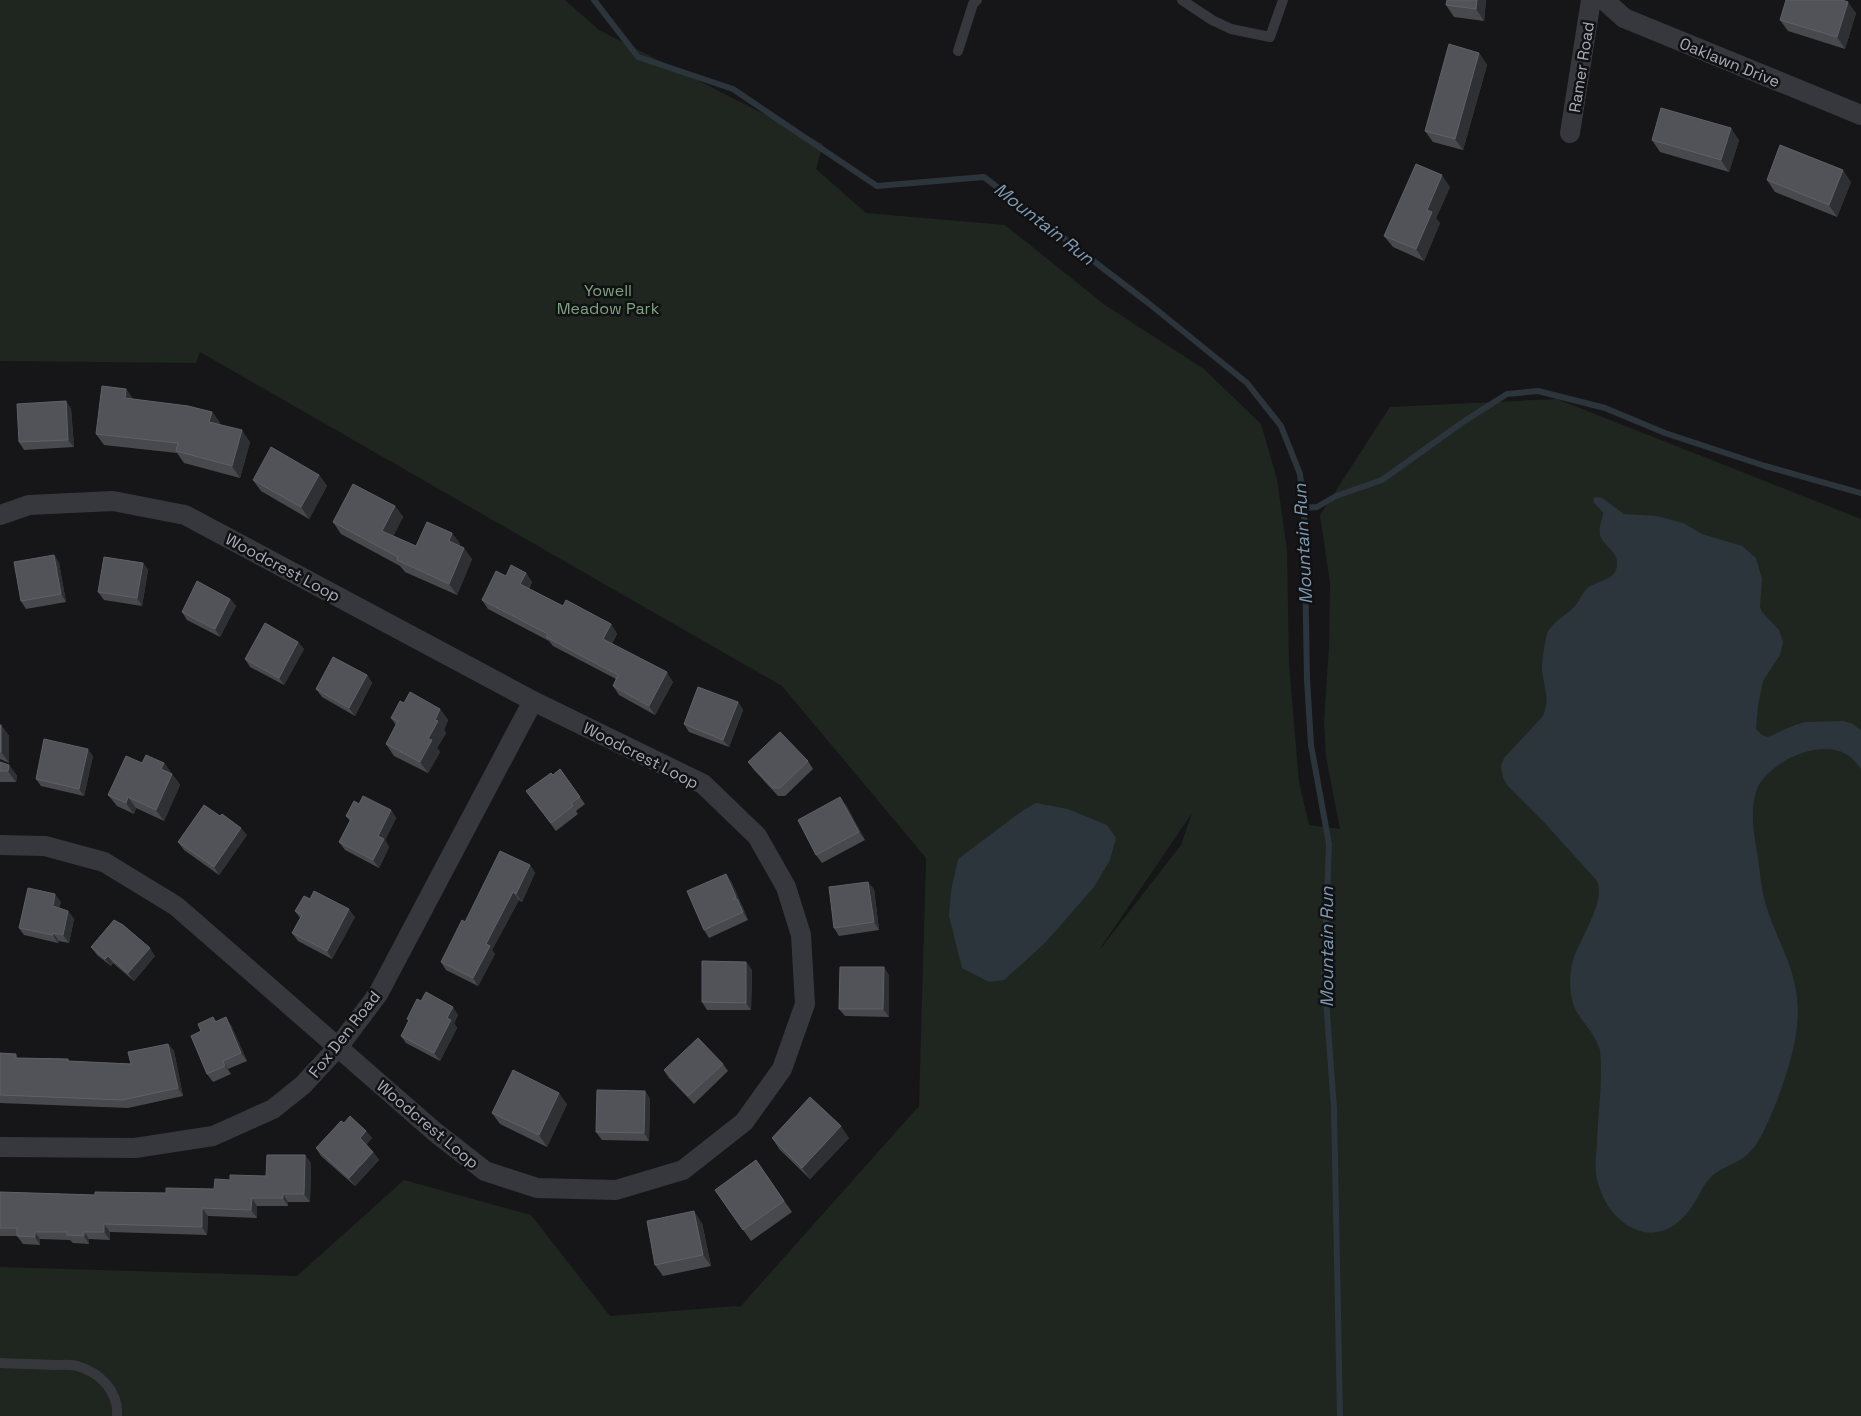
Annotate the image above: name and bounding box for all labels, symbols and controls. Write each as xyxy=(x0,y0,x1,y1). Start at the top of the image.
street label: Ramer Road xyxy=(1564,20,1599,114)
street label: Oaklawn Drive xyxy=(1676,33,1783,92)
water label: Mountain Run xyxy=(990,177,1100,270)
park label: Yowell Meadow Park xyxy=(557,280,660,319)
water label: Mountain Run xyxy=(1288,482,1317,605)
street label: Woodcrest Loop xyxy=(222,528,344,607)
street label: Woodcrest Loop xyxy=(579,717,702,794)
water label: Mountain Run xyxy=(1315,886,1338,1007)
street label: Fox Den Road xyxy=(304,987,385,1082)
street label: Woodcrest Loop xyxy=(372,1075,483,1173)

